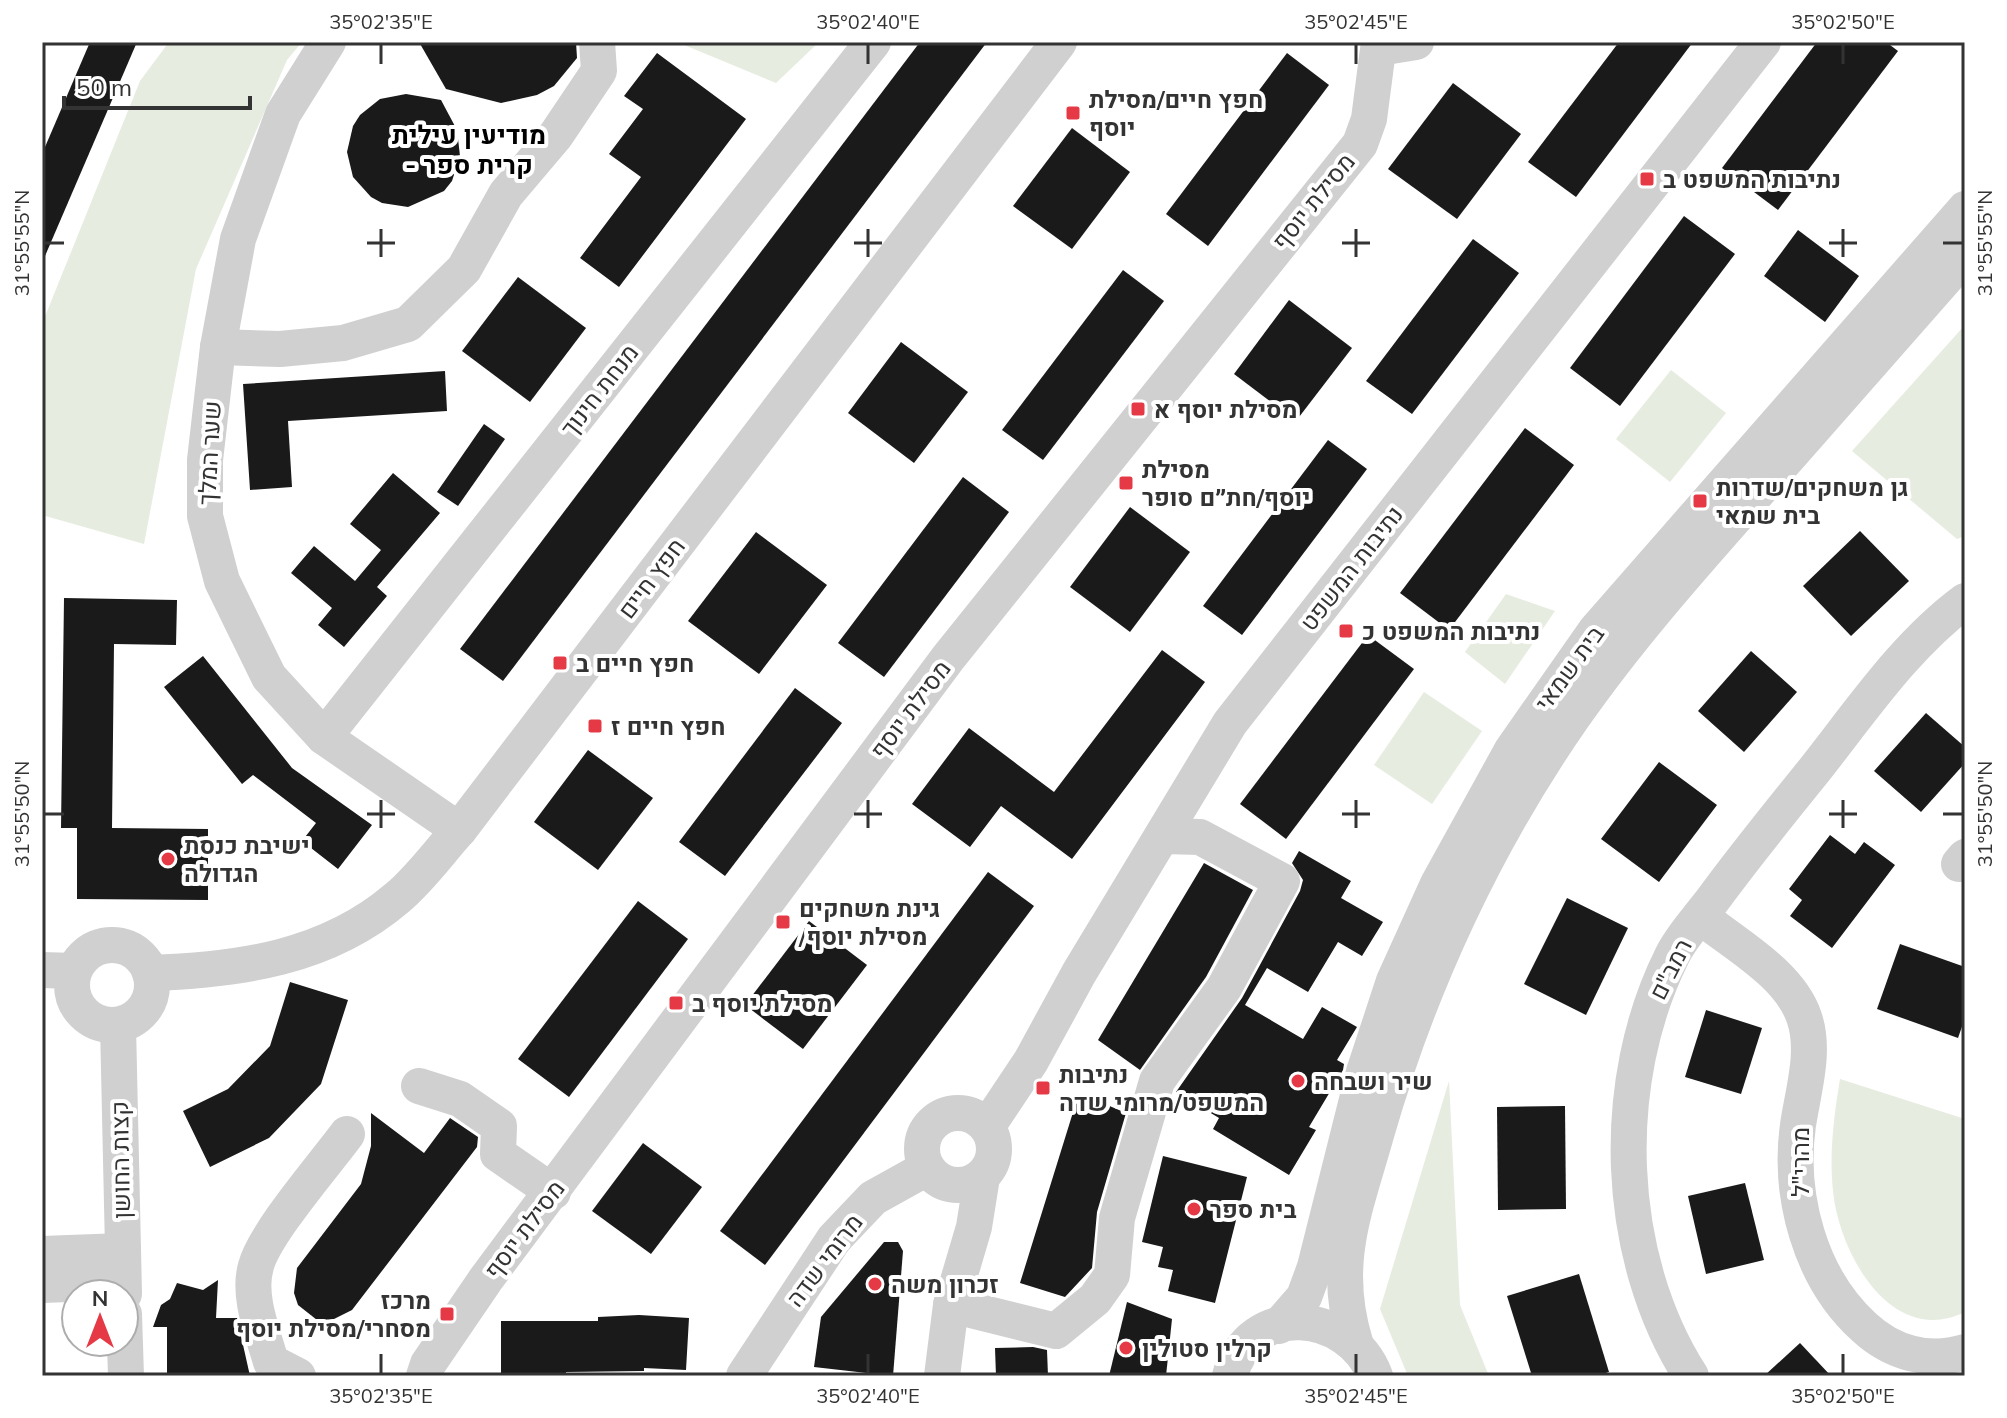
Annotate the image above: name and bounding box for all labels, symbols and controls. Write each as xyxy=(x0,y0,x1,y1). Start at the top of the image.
text: 35°02'35"E xyxy=(329,9,433,34)
text: 35°02'40"E xyxy=(816,9,920,34)
text: 35°02'45"E xyxy=(1304,9,1408,34)
text: 35°02'50"E xyxy=(1791,9,1895,34)
scale bar xyxy=(64,60,250,110)
text: 50 m xyxy=(76,72,132,102)
place label: חפץ חיים/מסילת יוסף xyxy=(1089,84,1263,142)
marker: חפץ חיים/מסילת יוסף xyxy=(1064,104,1082,122)
district label: מודיעין עילית - קרית ספר xyxy=(392,118,546,181)
street label: מסילת יוסף xyxy=(1265,147,1361,255)
place label: נתיבות המשפט ב xyxy=(1663,164,1841,194)
marker: נתיבות המשפט ב xyxy=(1638,170,1656,188)
text: 31°55'55"N xyxy=(9,190,34,296)
text: 31°55'55"N xyxy=(1972,190,1997,296)
street label: מנחת חינוך xyxy=(554,338,644,442)
place label: מסילת יוסף א xyxy=(1154,394,1298,424)
street label: שער המלך xyxy=(191,400,227,506)
marker: מסילת יוסף א xyxy=(1129,400,1147,418)
place label: מסילת יוסף/חת״ם סופר xyxy=(1142,454,1310,512)
place label: גן משחקים/שדרות בית שמאי xyxy=(1716,472,1909,530)
marker: מסילת יוסף/חת״ם סופר xyxy=(1117,474,1135,492)
marker: גן משחקים/שדרות בית שמאי xyxy=(1691,492,1709,510)
street label: נתיבות המשפט xyxy=(1293,500,1409,636)
street label: חפץ חיים xyxy=(611,532,691,624)
place label: נתיבות המשפט כ xyxy=(1362,616,1540,646)
street label: בית שמאי xyxy=(1528,619,1610,716)
marker: נתיבות המשפט כ xyxy=(1337,622,1355,640)
place label: חפץ חיים ב xyxy=(576,648,694,678)
marker: חפץ חיים ב xyxy=(551,654,569,672)
street label: מסילת יוסף xyxy=(863,654,957,764)
place label: חפץ חיים ז xyxy=(611,711,725,741)
marker: חפץ חיים ז xyxy=(586,717,604,735)
text: 31°55'50"N xyxy=(9,761,34,867)
text: 31°55'50"N xyxy=(1972,761,1997,867)
place label: ישיבת כנסת הגדולה xyxy=(184,830,310,888)
marker: ישיבת כנסת הגדולה xyxy=(159,850,177,868)
place label: גינת משחקים /מסילת יוסף xyxy=(798,893,940,951)
marker: גינת משחקים /מסילת יוסף xyxy=(774,913,792,931)
street label: רמב"ם xyxy=(1642,934,1698,1004)
place label: מסילת יוסף ב xyxy=(692,988,832,1018)
marker: מסילת יוסף ב xyxy=(667,994,685,1012)
place label: נתיבות המשפט/מרומי שדה xyxy=(1059,1059,1264,1117)
place label: שיר ושבחה xyxy=(1314,1066,1433,1096)
marker: שיר ושבחה xyxy=(1289,1072,1307,1090)
marker: נתיבות המשפט/מרומי שדה xyxy=(1034,1079,1052,1097)
street label: קצות החושן xyxy=(104,1101,136,1219)
street label: מהרי"ל xyxy=(1785,1127,1815,1197)
street label: מסילת יוסף xyxy=(477,1174,571,1284)
place label: בית ספר xyxy=(1210,1194,1296,1224)
marker: בית ספר xyxy=(1185,1200,1203,1218)
street label: מרומי שדה xyxy=(779,1208,869,1312)
place label: זכרון משה xyxy=(891,1269,999,1299)
marker: זכרון משה xyxy=(866,1275,884,1293)
north arrow xyxy=(60,1278,140,1358)
text: N xyxy=(92,1284,108,1312)
place label: מרכז מסחרי/מסילת יוסף xyxy=(236,1285,431,1343)
marker: מרכז מסחרי/מסילת יוסף xyxy=(438,1305,456,1323)
place label: קרלין סטולין xyxy=(1142,1333,1272,1363)
marker: קרלין סטולין xyxy=(1117,1339,1135,1357)
text: 35°02'35"E xyxy=(329,1383,433,1408)
text: 35°02'40"E xyxy=(816,1383,920,1408)
text: 35°02'45"E xyxy=(1304,1383,1408,1408)
text: 35°02'50"E xyxy=(1791,1383,1895,1408)

